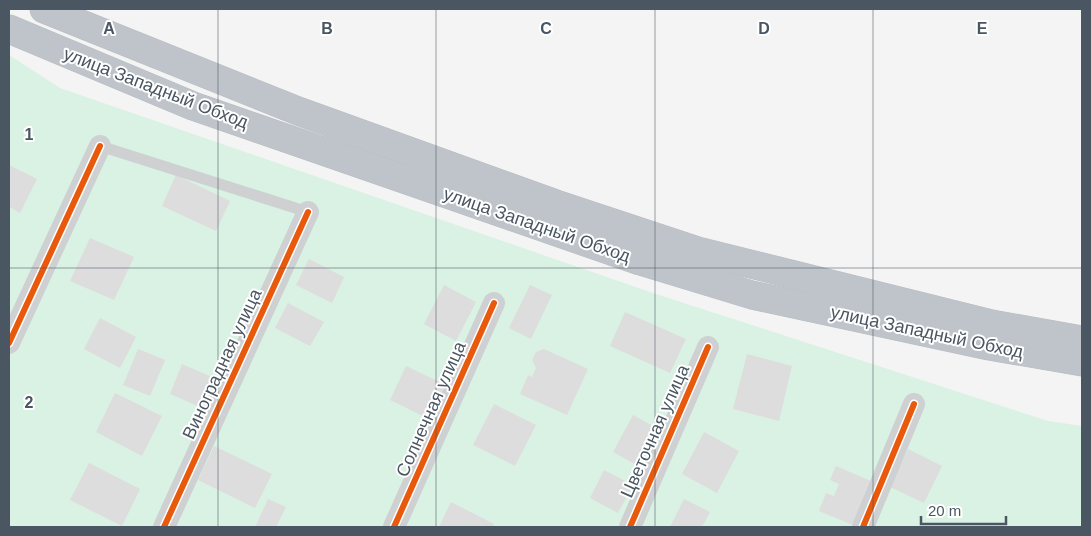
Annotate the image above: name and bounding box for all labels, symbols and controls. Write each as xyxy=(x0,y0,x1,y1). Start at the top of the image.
text: A xyxy=(103,20,115,37)
text: B xyxy=(321,20,333,37)
text: C xyxy=(540,20,552,37)
text: D xyxy=(758,20,770,37)
text: E xyxy=(977,20,988,37)
street label: улица Западный Обход xyxy=(61,44,252,133)
text: 1 xyxy=(25,126,34,143)
street label: улица Западный Обход xyxy=(441,184,633,267)
street label: Виноградная улица xyxy=(178,285,266,442)
street label: улица Западный Обход xyxy=(829,302,1026,362)
street label: Солнечная улица xyxy=(392,337,470,480)
street label: Цветочная улица xyxy=(617,361,694,501)
text: 2 xyxy=(25,394,34,411)
scale bar xyxy=(921,494,1006,526)
text: 20 m xyxy=(928,502,961,519)

